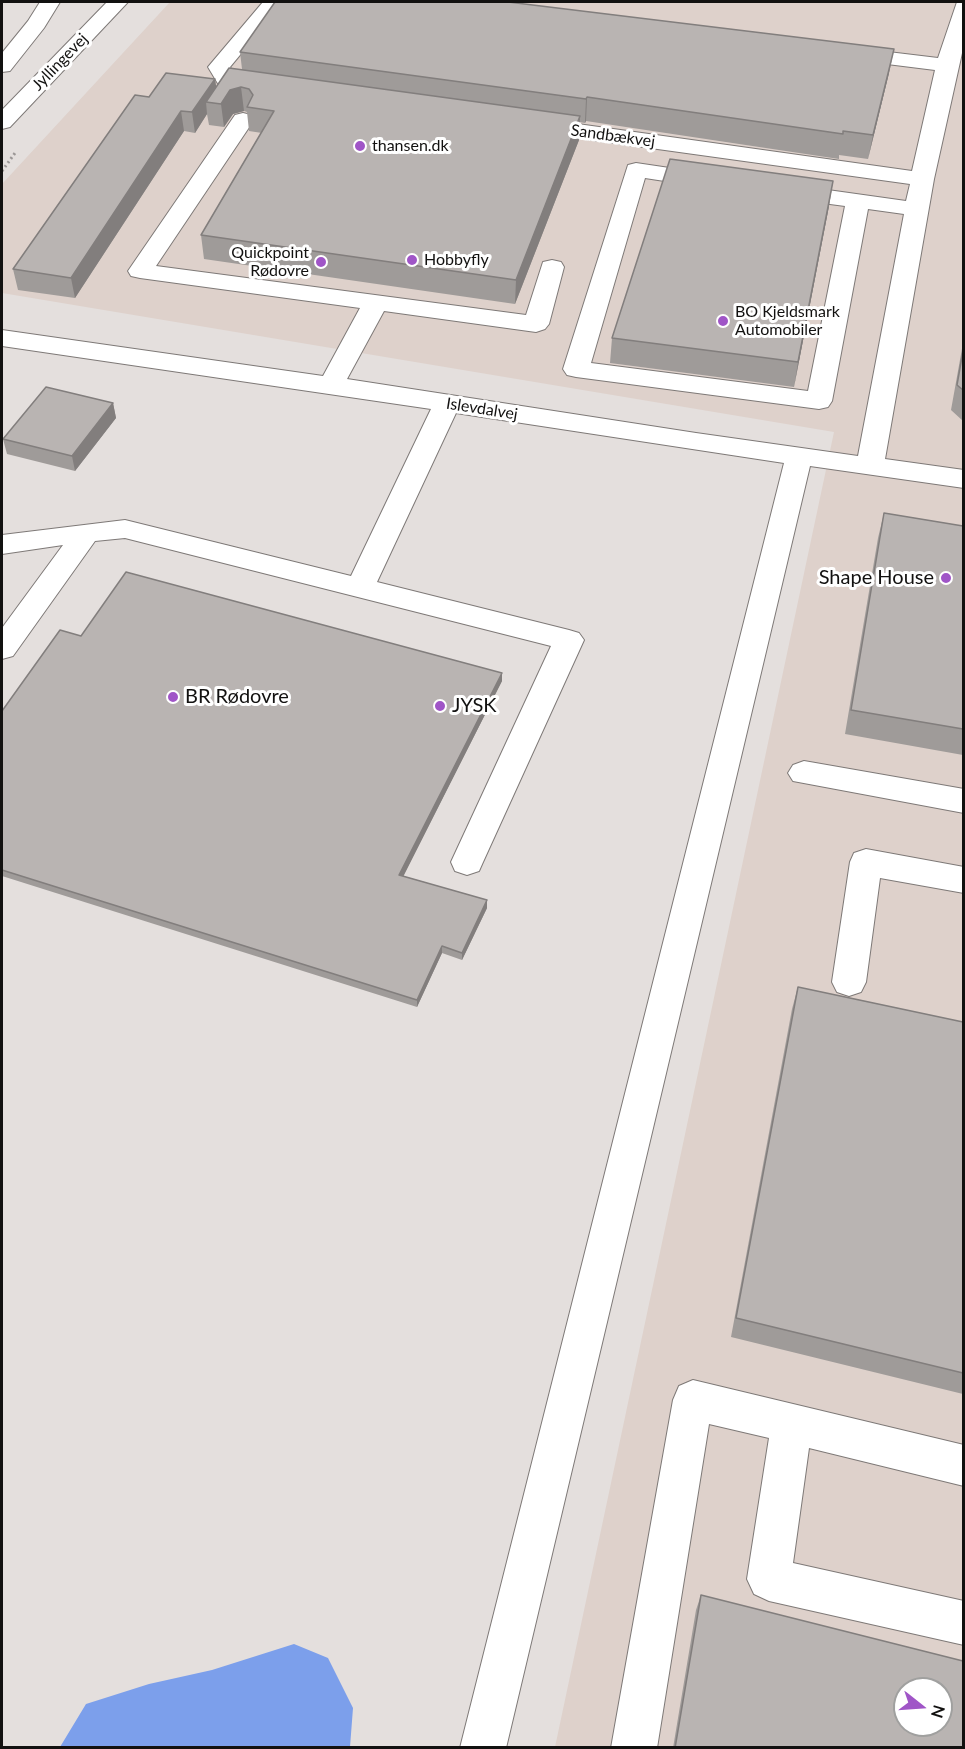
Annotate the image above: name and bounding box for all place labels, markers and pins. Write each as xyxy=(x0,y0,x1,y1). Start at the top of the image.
place label: thansen.dk xyxy=(372,136,449,156)
marker: thansen.dk xyxy=(353,139,367,153)
place label: Quickpoint Rødovre xyxy=(231,243,309,281)
place label: Hobbyfly xyxy=(424,250,489,270)
marker: Hobbyfly xyxy=(405,253,419,267)
marker: Quickpoint Rødovre xyxy=(314,255,328,269)
place label: BO Kjeldsmark Automobiler xyxy=(735,302,840,340)
marker: BO Kjeldsmark Automobiler xyxy=(716,314,730,328)
place label: Shape House xyxy=(819,566,934,590)
marker: Shape House xyxy=(939,571,953,585)
place label: BR Rødovre xyxy=(185,685,289,709)
marker: BR Rødovre xyxy=(166,690,180,704)
place label: JYSK xyxy=(452,694,497,718)
marker: JYSK xyxy=(433,699,447,713)

